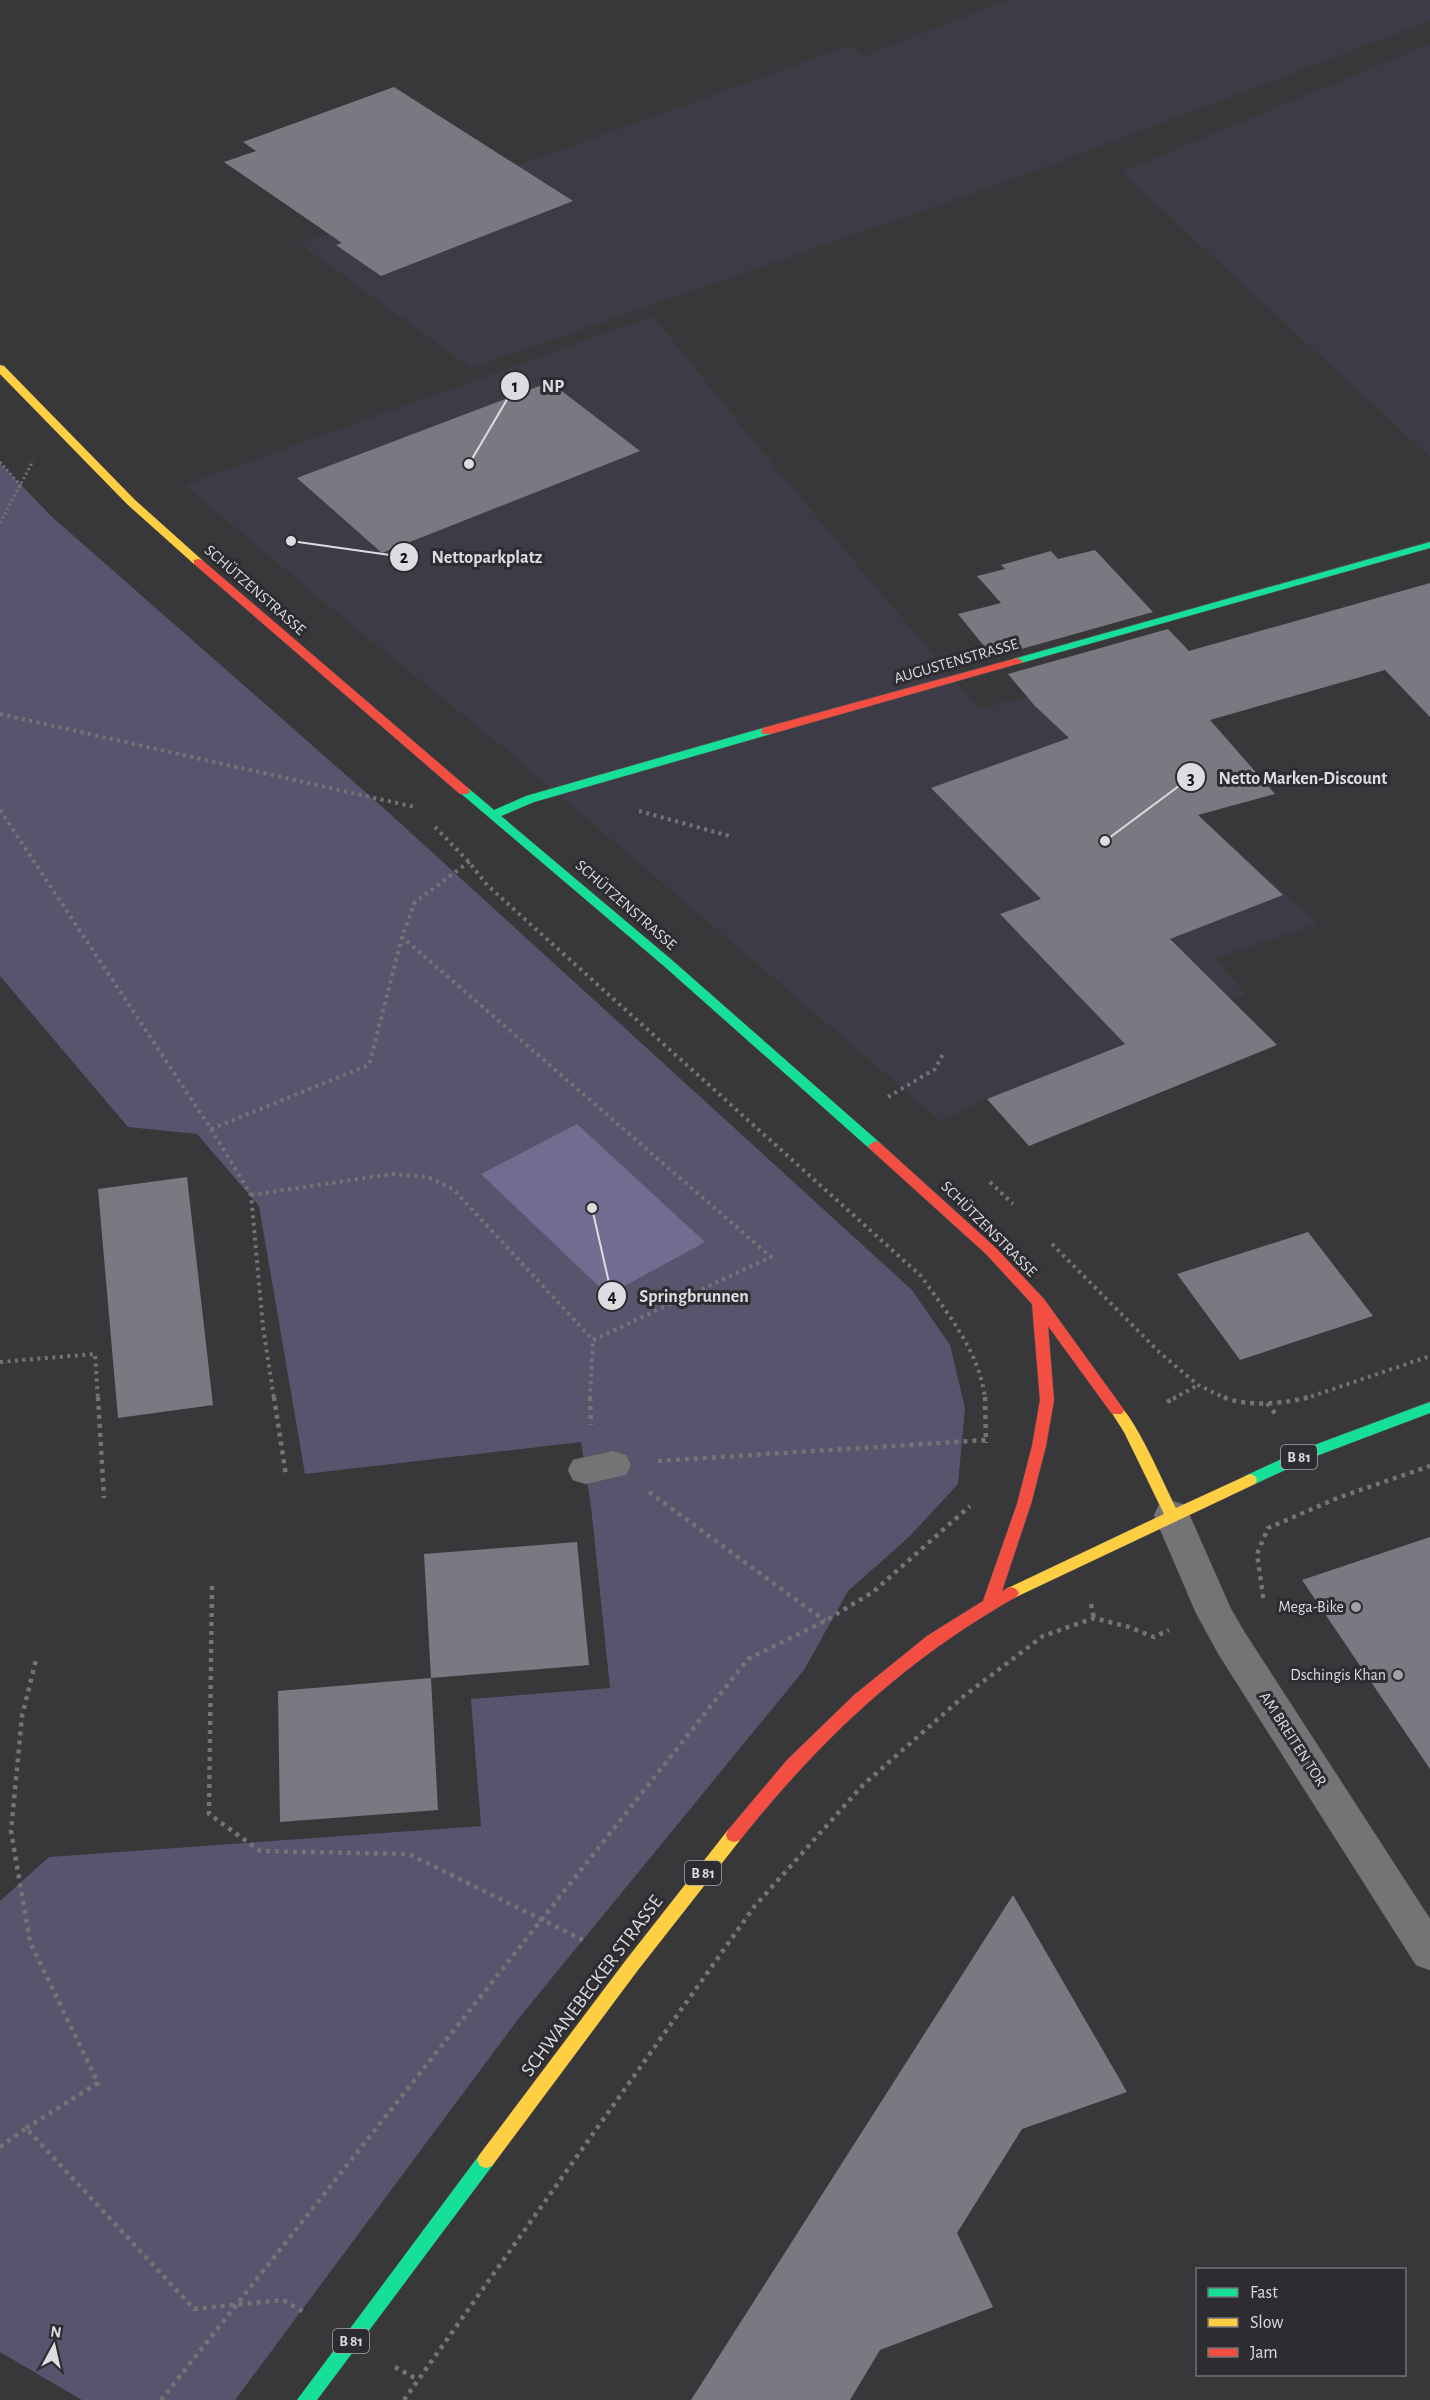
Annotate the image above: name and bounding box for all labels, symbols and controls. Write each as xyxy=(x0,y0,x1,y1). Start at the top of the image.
callout: NP xyxy=(500,368,577,404)
text: 1 xyxy=(512,378,518,396)
text: NP xyxy=(542,378,564,396)
callout: Nettoparkplatz xyxy=(389,539,554,575)
street label: SCHÜTZENSTRASSE xyxy=(202,541,310,638)
text: 2 xyxy=(400,549,409,567)
text: Nettoparkplatz xyxy=(432,549,543,567)
street label: AUGUSTENSTRASSE xyxy=(892,636,1020,686)
callout: Netto Marken-Discount xyxy=(1176,759,1399,795)
text: 3 xyxy=(1187,770,1195,788)
text: Netto Marken-Discount xyxy=(1219,770,1387,788)
street label: SCHÜTZENSTRASSE xyxy=(573,856,681,953)
street label: SCHÜTZENSTRASSE xyxy=(938,1177,1041,1280)
callout: Springbrunnen xyxy=(597,1278,760,1314)
text: 4 xyxy=(607,1288,617,1306)
text: Springbrunnen xyxy=(639,1288,749,1306)
road number: B 81 xyxy=(1281,1445,1317,1469)
place label: Mega-Bike xyxy=(1278,1599,1344,1615)
marker: Mega-Bike xyxy=(1349,1600,1363,1614)
place label: Dschingis Khan xyxy=(1290,1667,1386,1683)
marker: Dschingis Khan xyxy=(1391,1668,1405,1682)
street label: AM BREITEN TOR xyxy=(1257,1689,1329,1789)
road number: B 81 xyxy=(685,1861,721,1885)
street label: SCHWANEBECKER STRASSE xyxy=(518,1891,667,2080)
legend xyxy=(1196,2268,1406,2376)
text: Fast xyxy=(1250,2284,1278,2302)
text: Slow xyxy=(1250,2314,1283,2332)
north arrow xyxy=(24,2316,84,2376)
text: N xyxy=(49,2323,63,2341)
road number: B 81 xyxy=(333,2329,369,2353)
text: Jam xyxy=(1250,2344,1278,2362)

